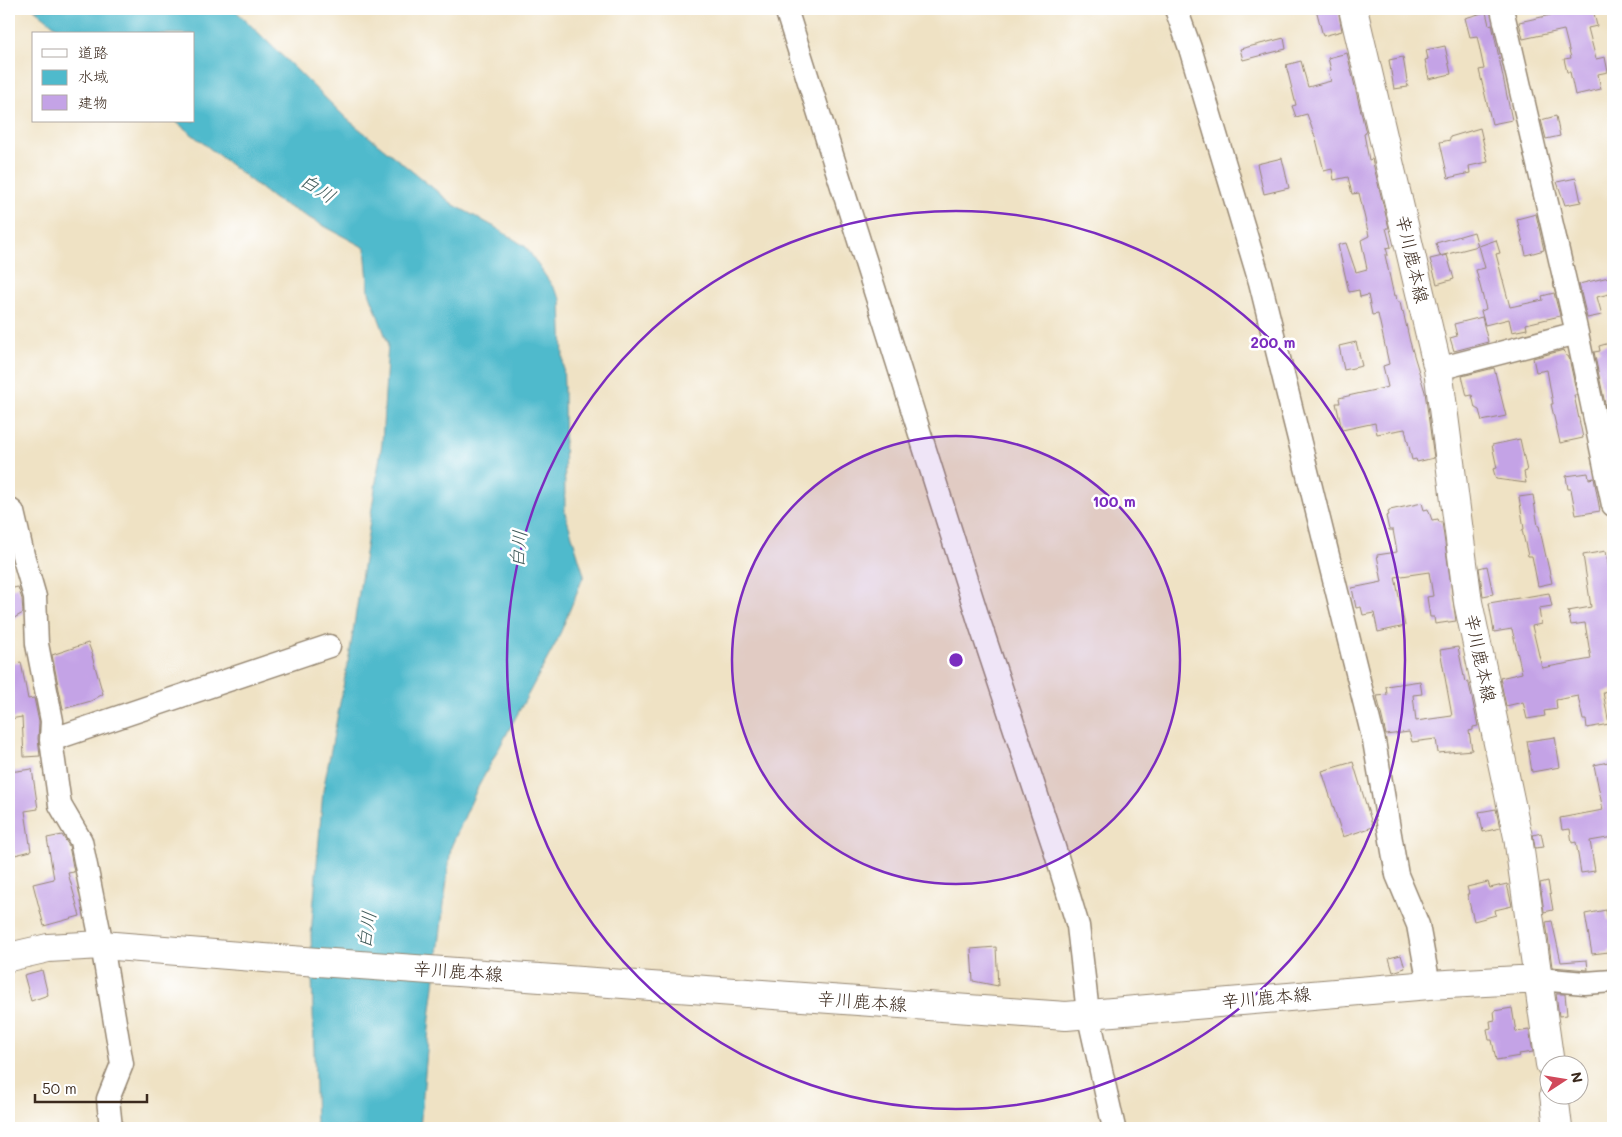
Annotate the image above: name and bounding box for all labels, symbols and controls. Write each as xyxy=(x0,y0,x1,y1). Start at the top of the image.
legend xyxy=(32,32,195,122)
text: 道路 xyxy=(78,42,108,62)
text: 水域 xyxy=(78,66,108,86)
text: 建物 xyxy=(78,92,108,112)
water label: 白川 xyxy=(296,167,341,208)
street label: 辛川鹿本線 xyxy=(1391,212,1435,305)
text: 200 m xyxy=(1251,332,1296,352)
text: 100 m xyxy=(1092,491,1136,511)
water label: 白川 xyxy=(503,529,532,569)
street label: 辛川鹿本線 xyxy=(1460,611,1502,704)
centre of rings xyxy=(947,651,965,669)
water label: 白川 xyxy=(350,909,381,951)
street label: 辛川鹿本線 xyxy=(412,956,504,986)
street label: 辛川鹿本線 xyxy=(1220,981,1312,1013)
street label: 辛川鹿本線 xyxy=(816,986,908,1016)
north arrow xyxy=(1540,1054,1590,1104)
text: N xyxy=(1567,1070,1588,1084)
scale bar xyxy=(35,1072,148,1104)
text: 50 m xyxy=(42,1078,77,1098)

